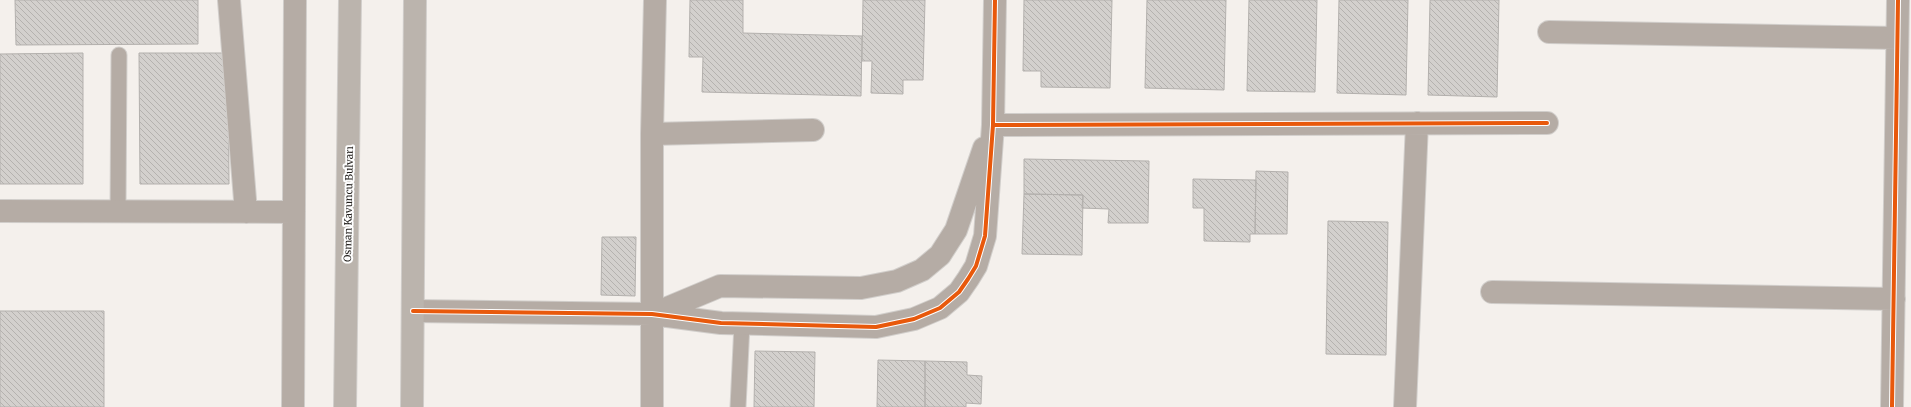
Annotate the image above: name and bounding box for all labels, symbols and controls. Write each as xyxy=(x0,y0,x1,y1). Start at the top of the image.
street label: Osman Kavuncu Bulvarı xyxy=(341,146,356,262)

